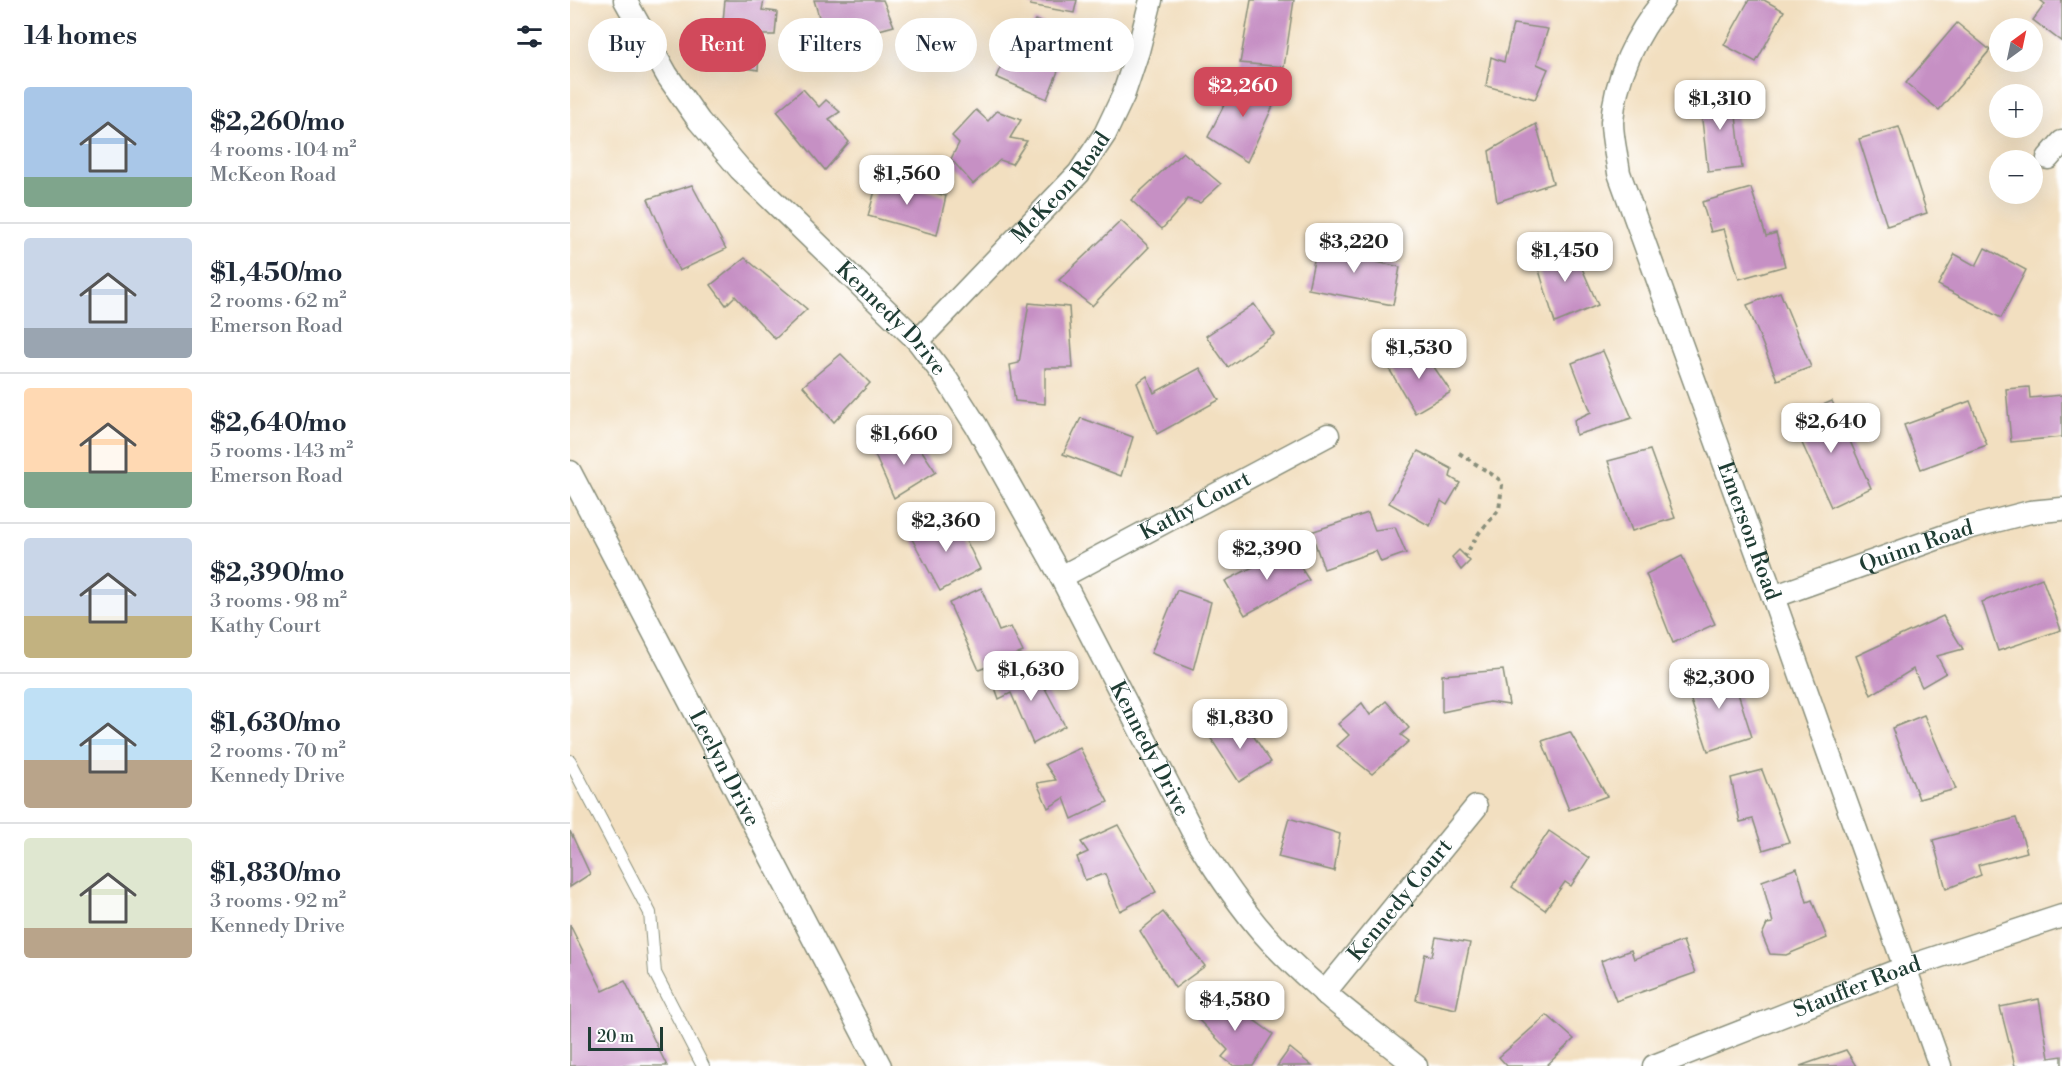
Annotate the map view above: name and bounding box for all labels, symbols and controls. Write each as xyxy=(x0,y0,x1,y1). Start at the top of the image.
chip: Buy xyxy=(588,18,667,72)
chip: Rent xyxy=(679,18,766,72)
chip: Filters xyxy=(778,18,883,72)
chip: New xyxy=(895,18,977,72)
chip: Apartment xyxy=(989,18,1134,72)
north arrow xyxy=(1989,18,2043,72)
map controls xyxy=(1989,18,2043,204)
text: 14 homes xyxy=(24,20,137,52)
icon: filters xyxy=(513,20,546,53)
pin: $2,260 xyxy=(1194,67,1292,118)
text: $2,260 xyxy=(1208,74,1278,99)
pin: $1,310 xyxy=(1671,80,1769,131)
button: + xyxy=(1989,84,2043,138)
text: $1,310 xyxy=(1689,87,1751,112)
text: $2,260/mo xyxy=(210,106,345,138)
icon: home xyxy=(72,111,144,183)
street label: McKeon Road xyxy=(1006,126,1116,249)
text: 4 rooms · 104 m² xyxy=(210,138,357,163)
button: − xyxy=(1989,150,2043,204)
pin: $1,560 xyxy=(858,155,956,206)
text: $1,560 xyxy=(873,162,941,187)
text: McKeon Road xyxy=(210,163,336,188)
pin: $3,220 xyxy=(1305,223,1403,274)
text: $3,220 xyxy=(1319,230,1389,255)
pin: $1,450 xyxy=(1516,232,1614,283)
text: $1,450 xyxy=(1531,239,1599,264)
street label: Kennedy Drive xyxy=(830,256,952,381)
text: $1,450/mo xyxy=(210,257,343,289)
icon: home xyxy=(72,262,144,334)
text: 2 rooms · 62 m² xyxy=(210,289,346,314)
text: Emerson Road xyxy=(210,314,343,339)
pin: $1,530 xyxy=(1370,329,1468,380)
text: $1,530 xyxy=(1386,336,1452,361)
pin: $2,640 xyxy=(1782,403,1880,454)
text: $2,640/mo xyxy=(210,407,347,439)
text: $2,640 xyxy=(1795,410,1867,435)
icon: home xyxy=(72,412,144,484)
pin: $1,660 xyxy=(855,415,953,466)
text: $1,660 xyxy=(870,422,938,447)
text: 5 rooms · 143 m² xyxy=(210,439,353,464)
street label: Emerson Road xyxy=(1711,458,1787,605)
text: Emerson Road xyxy=(210,464,343,489)
street label: Kathy Court xyxy=(1135,465,1256,546)
pin: $2,360 xyxy=(897,502,995,553)
text: $2,360 xyxy=(911,509,981,534)
street label: Quinn Road xyxy=(1856,514,1976,579)
pin: $2,390 xyxy=(1218,530,1316,581)
text: $2,390 xyxy=(1232,537,1302,562)
text: $2,390/mo xyxy=(210,557,345,589)
icon: home xyxy=(72,562,144,634)
text: 3 rooms · 98 m² xyxy=(210,589,347,614)
text: Kathy Court xyxy=(210,614,321,639)
pin: $1,630 xyxy=(982,651,1080,702)
text: $1,630 xyxy=(997,658,1065,683)
pin: $2,300 xyxy=(1670,659,1768,710)
text: $2,300 xyxy=(1683,666,1755,691)
street label: Kennedy Drive xyxy=(1104,676,1196,821)
pin: $1,830 xyxy=(1191,699,1289,750)
street label: Leelyn Drive xyxy=(683,705,766,831)
text: $1,830 xyxy=(1206,706,1274,731)
text: $1,630/mo xyxy=(210,707,341,739)
icon: home xyxy=(72,712,144,784)
text: 2 rooms · 70 m² xyxy=(210,739,346,764)
text: Kennedy Drive xyxy=(210,764,345,789)
street label: Kennedy Court xyxy=(1342,833,1458,967)
text: $1,830/mo xyxy=(210,857,341,889)
icon: home xyxy=(72,862,144,934)
text: 3 rooms · 92 m² xyxy=(210,889,346,914)
text: Kennedy Drive xyxy=(210,914,345,939)
street label: Stauffer Road xyxy=(1789,950,1925,1024)
pin: $4,580 xyxy=(1186,981,1284,1032)
text: $4,580 xyxy=(1199,988,1271,1013)
scale bar xyxy=(588,1024,663,1052)
text: 20 m xyxy=(597,1027,634,1047)

